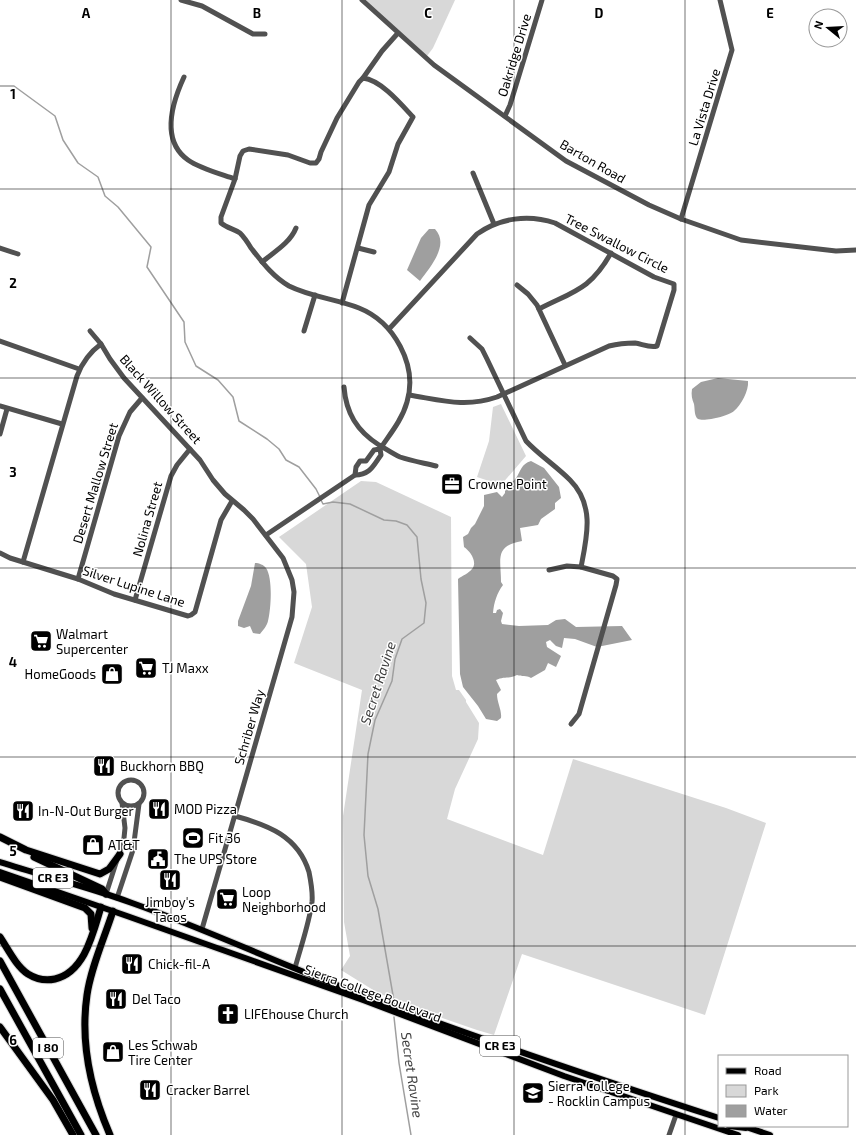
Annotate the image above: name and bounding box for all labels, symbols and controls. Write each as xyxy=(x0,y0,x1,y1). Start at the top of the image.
text: A xyxy=(82,5,91,21)
text: B xyxy=(253,5,261,21)
text: C xyxy=(424,5,432,21)
text: D xyxy=(595,5,604,21)
text: E xyxy=(766,5,774,21)
north arrow xyxy=(808,8,848,48)
street label: Oakridge Drive xyxy=(494,11,534,99)
text: N xyxy=(811,19,825,31)
street label: La Vista Drive xyxy=(685,66,723,148)
text: 1 xyxy=(10,86,16,102)
street label: Barton Road xyxy=(557,136,629,186)
street label: Tree Swallow Circle xyxy=(562,210,672,276)
text: 2 xyxy=(9,275,17,291)
street label: Black Willow Street xyxy=(117,351,205,447)
street label: Desert Mallow Street xyxy=(69,421,121,545)
text: 3 xyxy=(9,464,17,480)
office icon: Crowne Point xyxy=(439,471,465,497)
place label: Crowne Point xyxy=(468,476,547,492)
street label: Nolina Street xyxy=(129,480,165,558)
street label: Silver Lupine Lane xyxy=(81,562,187,610)
place label: Walmart Supercenter xyxy=(56,626,128,657)
supermarket icon: Walmart Supercenter xyxy=(28,628,54,654)
water label: Secret Ravine xyxy=(356,639,399,727)
text: 4 xyxy=(9,654,17,670)
supermarket icon: TJ Maxx xyxy=(133,655,159,681)
place label: TJ Maxx xyxy=(162,660,209,676)
shop icon: HomeGoods xyxy=(99,661,125,687)
place label: HomeGoods xyxy=(25,666,96,682)
street label: Schriber Way xyxy=(231,687,267,767)
restaurant icon: Buckhorn BBQ xyxy=(91,753,117,779)
place label: Buckhorn BBQ xyxy=(120,758,204,774)
restaurant icon: MOD Pizza xyxy=(146,796,172,822)
restaurant icon: In-N-Out Burger xyxy=(10,798,36,824)
place label: MOD Pizza xyxy=(174,801,237,817)
place label: In-N-Out Burger xyxy=(38,803,134,819)
sports icon: Fit 36 xyxy=(180,825,206,851)
place label: Fit 36 xyxy=(208,830,241,846)
shop icon: AT&T xyxy=(80,832,106,858)
place label: AT&T xyxy=(108,837,140,853)
text: 5 xyxy=(9,843,17,859)
public building icon: The UPS Store xyxy=(145,846,171,872)
place label: The UPS Store xyxy=(174,851,257,867)
restaurant icon: Jimboy's Tacos xyxy=(157,867,183,893)
road number: CR E3 xyxy=(33,868,73,888)
place label: Loop Neighborhood xyxy=(242,884,326,915)
supermarket icon: Loop Neighborhood xyxy=(214,886,240,912)
place label: Jimboy's Tacos xyxy=(145,894,195,925)
restaurant icon: Chick-fil-A xyxy=(119,951,145,977)
place label: Chick-fil-A xyxy=(148,956,210,972)
street label: Sierra College Boulevard xyxy=(302,961,444,1025)
restaurant icon: Del Taco xyxy=(103,986,129,1012)
place label: Del Taco xyxy=(132,991,181,1007)
church icon: LIFEhouse Church xyxy=(215,1001,241,1027)
place label: LIFEhouse Church xyxy=(244,1006,349,1022)
water label: Secret Ravine xyxy=(398,1031,427,1119)
text: 6 xyxy=(9,1032,17,1048)
road number: CR E3 xyxy=(480,1036,520,1056)
place label: Les Schwab Tire Center xyxy=(128,1037,198,1068)
road number: I 80 xyxy=(33,1038,63,1058)
shop icon: Les Schwab Tire Center xyxy=(100,1039,126,1065)
legend xyxy=(718,1055,848,1127)
text: Road xyxy=(754,1063,782,1077)
restaurant icon: Cracker Barrel xyxy=(137,1077,163,1103)
place label: Sierra College - Rocklin Campus xyxy=(548,1078,650,1109)
school or university icon: Sierra College - Rocklin Campus xyxy=(520,1080,546,1106)
place label: Cracker Barrel xyxy=(166,1082,250,1098)
text: Park xyxy=(754,1083,779,1097)
text: Water xyxy=(754,1103,788,1117)

